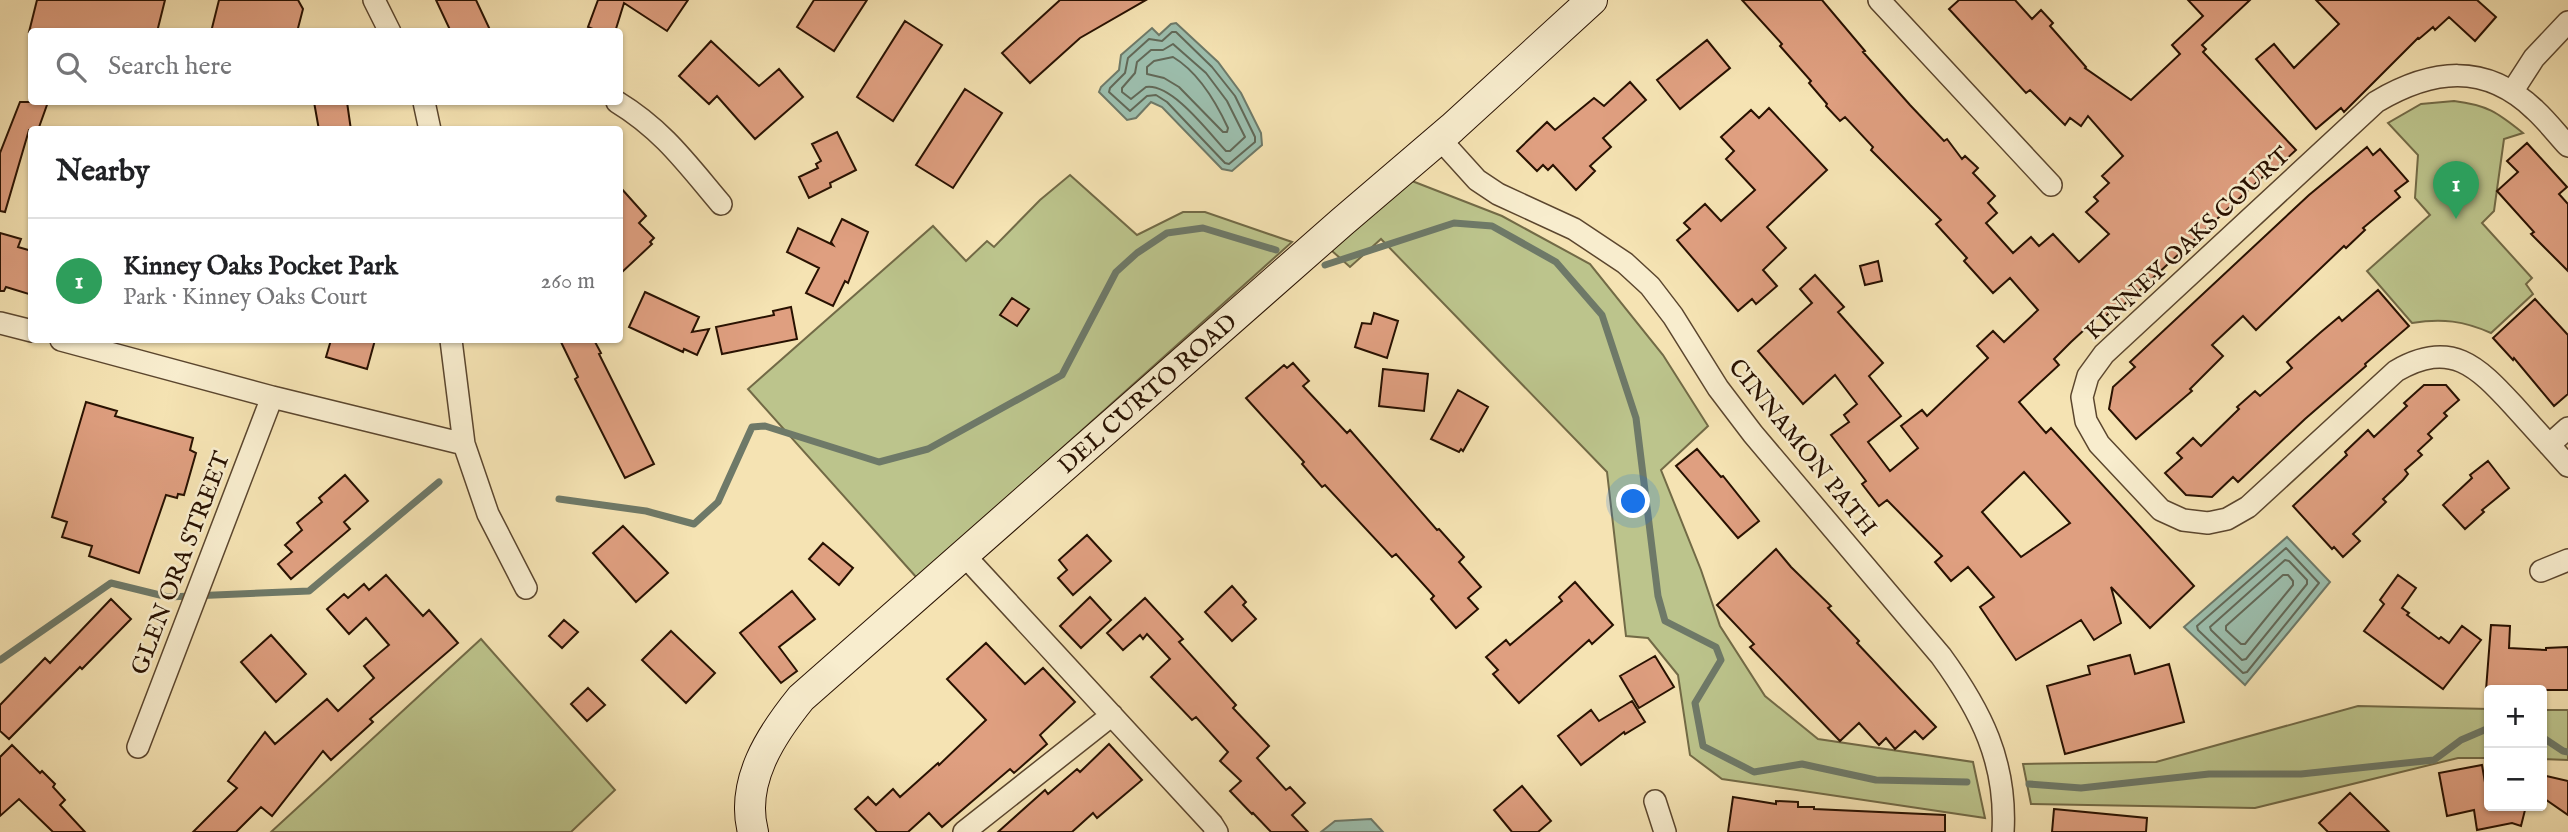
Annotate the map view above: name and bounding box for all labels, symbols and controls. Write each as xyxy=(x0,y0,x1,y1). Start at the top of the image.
search box xyxy=(28,28,623,105)
icon: search xyxy=(52,48,90,86)
text: Search here xyxy=(108,50,232,83)
street label: KINNEY OAKS COURT xyxy=(2079,140,2298,348)
text: Nearby xyxy=(56,153,149,191)
pin: 1 xyxy=(2433,161,2479,219)
text: Kinney Oaks Pocket Park xyxy=(123,250,398,283)
text: 1 xyxy=(75,267,83,296)
text: 260 m xyxy=(540,267,595,296)
text: Park · Kinney Oaks Court xyxy=(123,283,368,312)
street label: DEL CURTO ROAD xyxy=(1052,307,1244,482)
street label: CINNAMON PATH xyxy=(1721,353,1883,543)
street label: GLEN ORA STREET xyxy=(125,447,238,680)
your location xyxy=(1616,484,1650,518)
map controls xyxy=(2484,685,2547,811)
button: + xyxy=(2484,685,2547,748)
button: − xyxy=(2484,748,2547,811)

